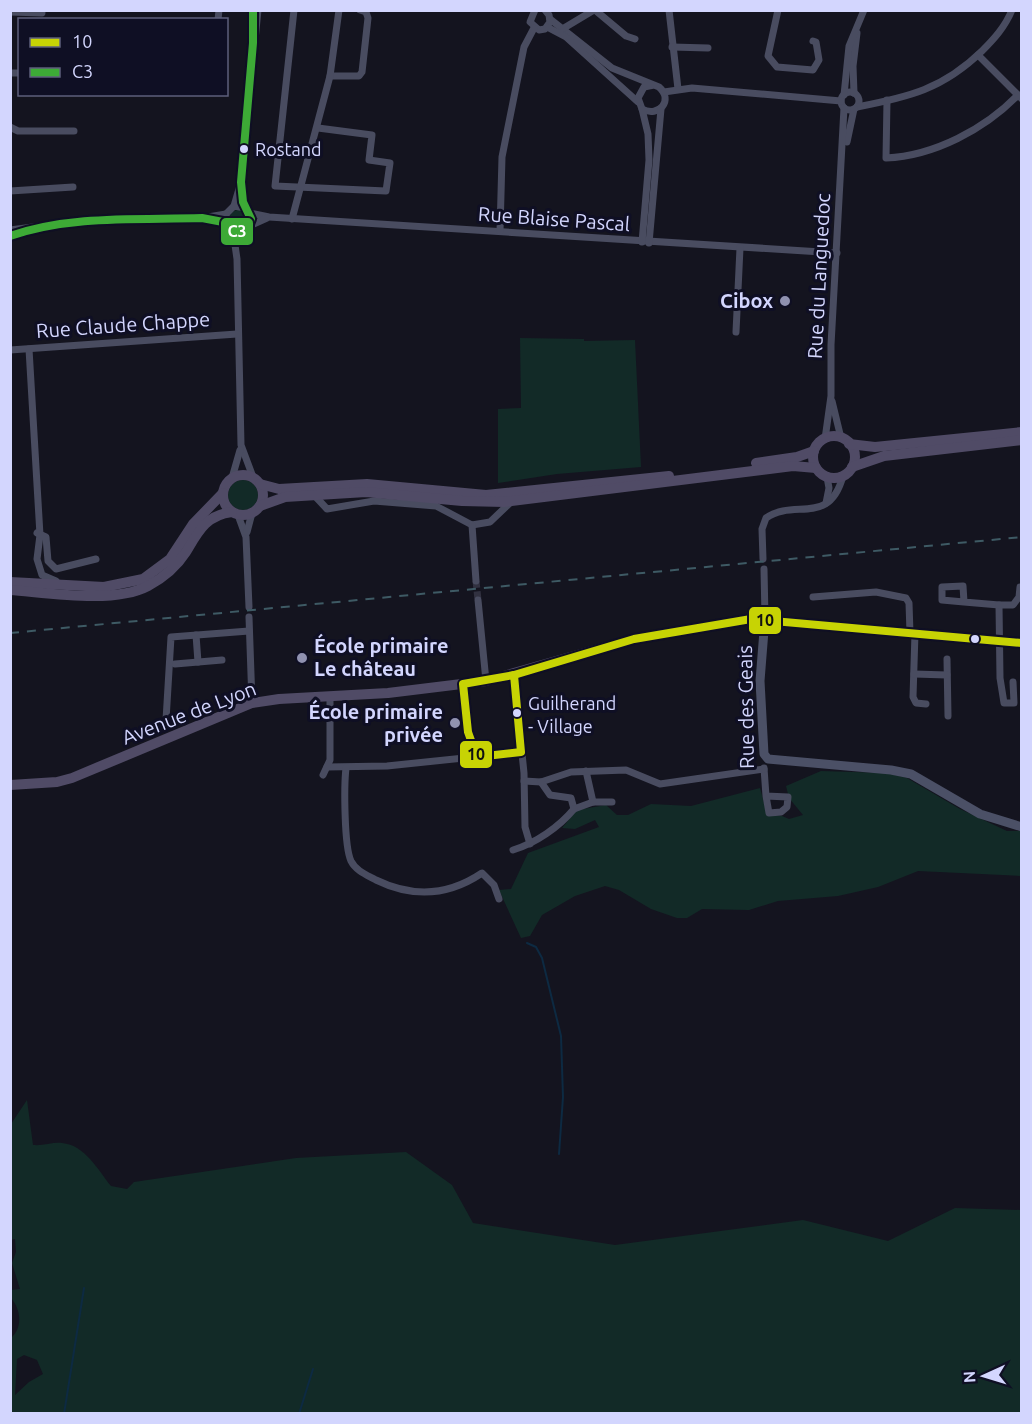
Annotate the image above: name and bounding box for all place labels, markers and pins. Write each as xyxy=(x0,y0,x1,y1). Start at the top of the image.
place label: Rostand xyxy=(255,139,322,159)
marker: Rostand xyxy=(238,143,250,155)
place label: Cibox xyxy=(720,289,773,312)
marker: Cibox xyxy=(778,294,792,308)
place label: École primaire Le château xyxy=(314,633,449,680)
unlabelled marker xyxy=(969,633,981,645)
marker: École primaire Le château xyxy=(295,651,309,665)
place label: Guilherand - Village xyxy=(528,693,616,736)
place label: École primaire privée xyxy=(308,699,443,746)
marker: Guilherand - Village xyxy=(511,707,523,719)
marker: École primaire privée xyxy=(448,716,462,730)

